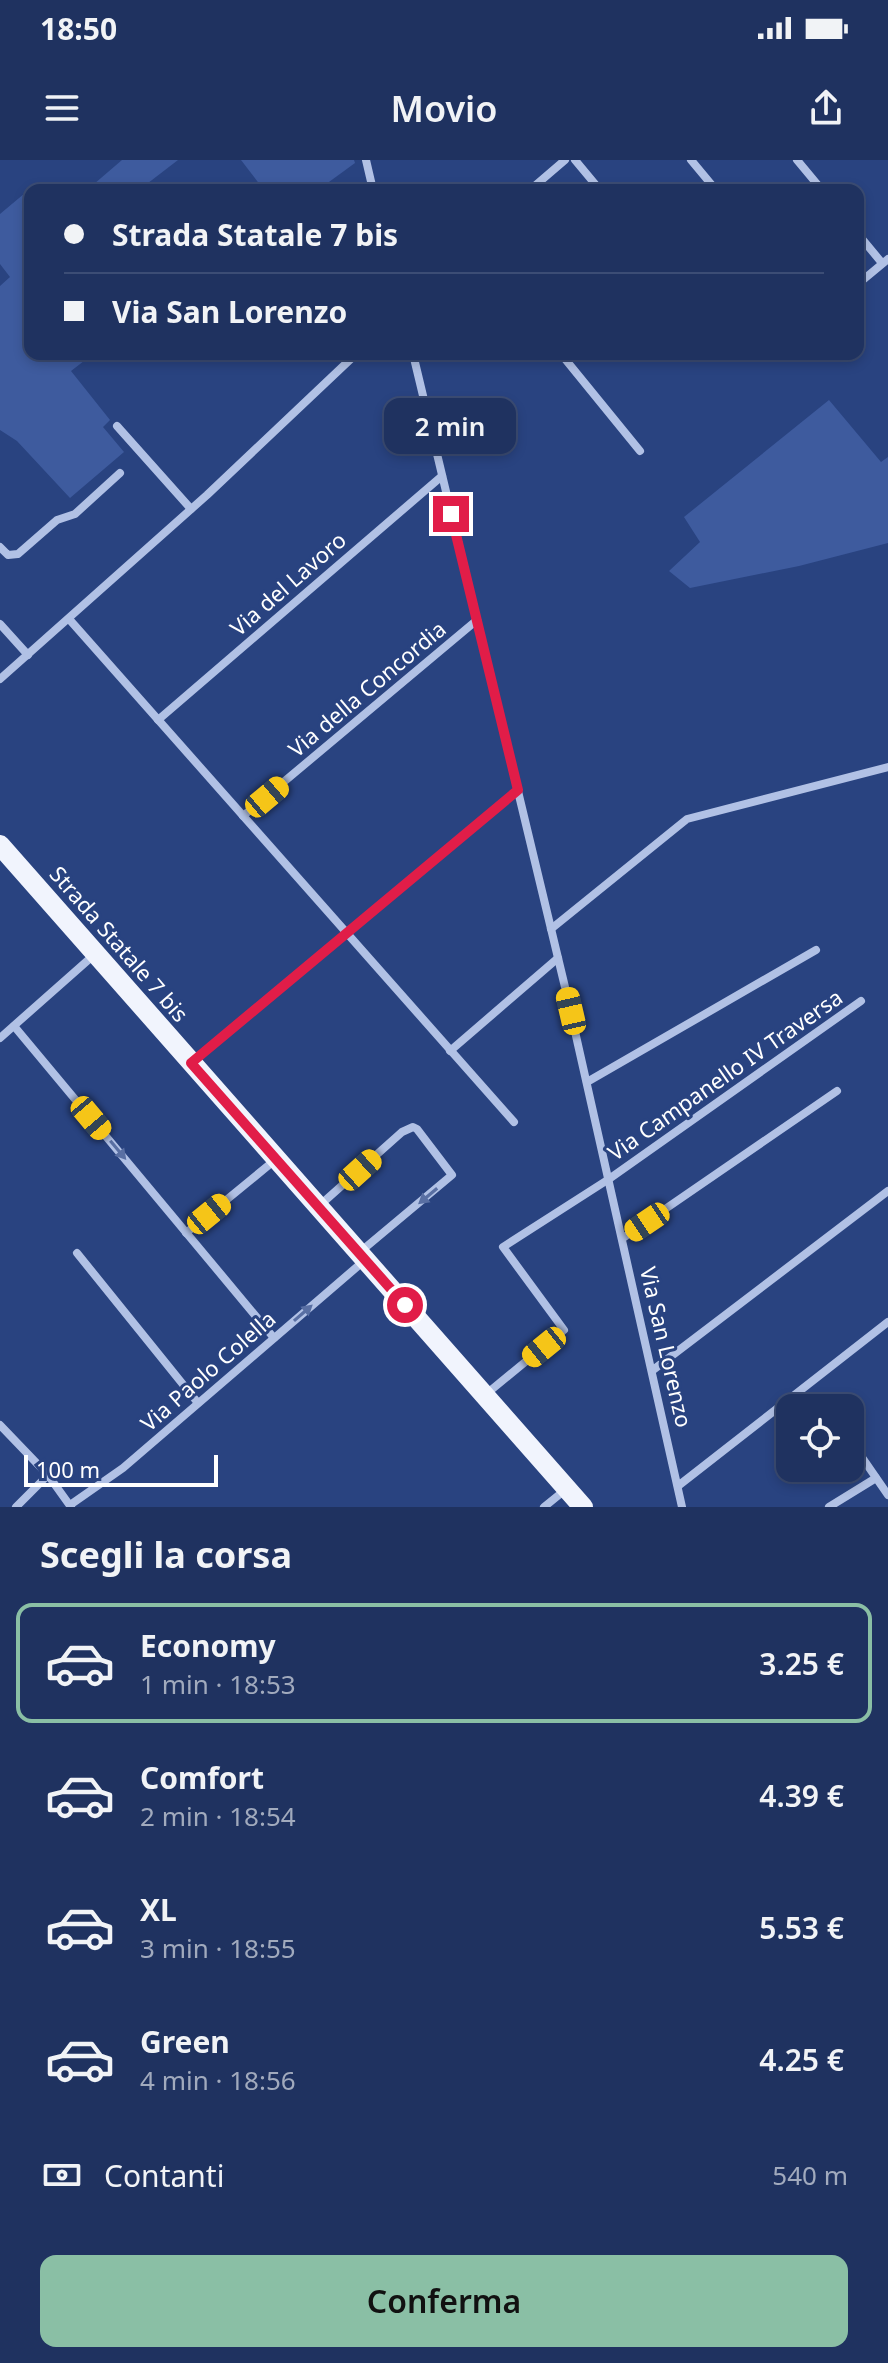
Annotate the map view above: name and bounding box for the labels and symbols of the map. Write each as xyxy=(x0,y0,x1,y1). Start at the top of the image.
callout: 2 min xyxy=(385,398,517,454)
route end xyxy=(433,496,469,532)
street label: Via del Lavoro xyxy=(223,524,352,642)
street label: Via della Concordia xyxy=(281,613,452,763)
car xyxy=(241,772,293,822)
street label: Strada Statale 7 bis xyxy=(44,859,196,1028)
street label: Via Campanello IV Traversa xyxy=(601,982,848,1167)
car xyxy=(554,985,588,1037)
car xyxy=(66,1092,116,1144)
one-way arrow xyxy=(109,1140,126,1160)
car xyxy=(334,1145,386,1195)
one-way arrow xyxy=(419,1187,439,1204)
car xyxy=(183,1190,235,1238)
car xyxy=(620,1199,674,1245)
street label: Via San Lorenzo xyxy=(634,1264,700,1430)
route start xyxy=(387,1287,423,1323)
street label: Via Paolo Colella xyxy=(134,1303,281,1437)
one-way arrow xyxy=(293,1305,313,1322)
car xyxy=(518,1323,570,1371)
scale bar xyxy=(24,1451,218,1487)

